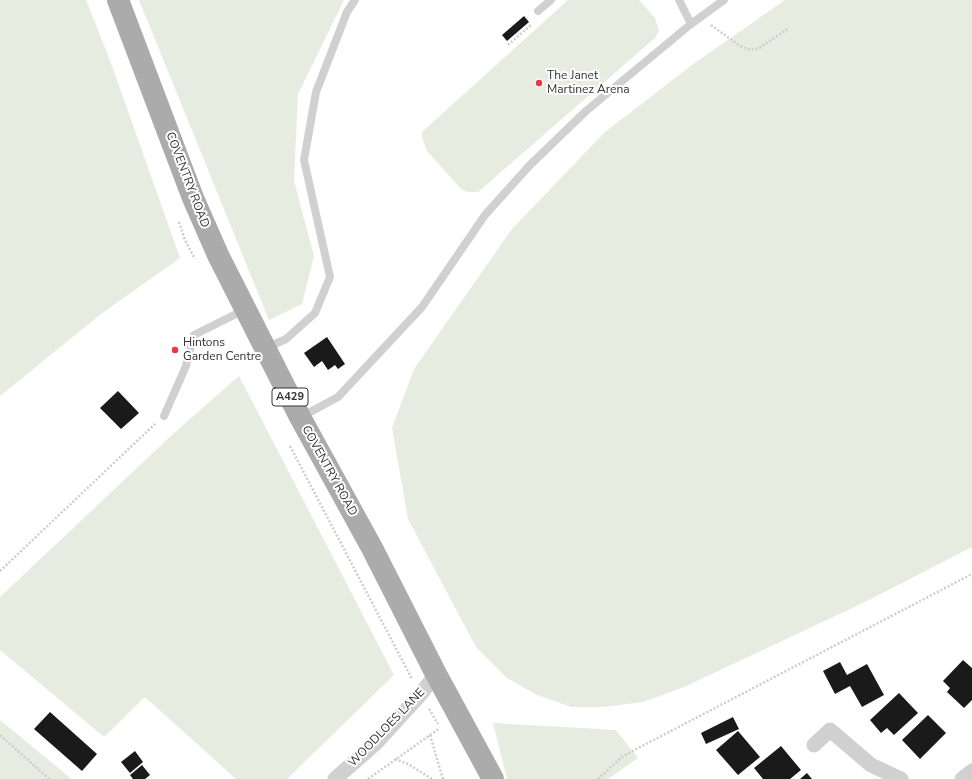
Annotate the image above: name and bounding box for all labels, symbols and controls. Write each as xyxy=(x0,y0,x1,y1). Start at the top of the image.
place label: The Janet Martinez Arena xyxy=(547,69,630,97)
marker: The Janet Martinez Arena xyxy=(534,78,544,88)
street label: COVENTRY ROAD xyxy=(162,130,212,230)
place label: Hintons Garden Centre xyxy=(183,336,261,364)
marker: Hintons Garden Centre xyxy=(170,345,180,355)
road number: A429 xyxy=(272,388,308,406)
street label: COVENTRY ROAD xyxy=(298,423,360,519)
street label: WOODLOES LANE xyxy=(346,686,428,770)

